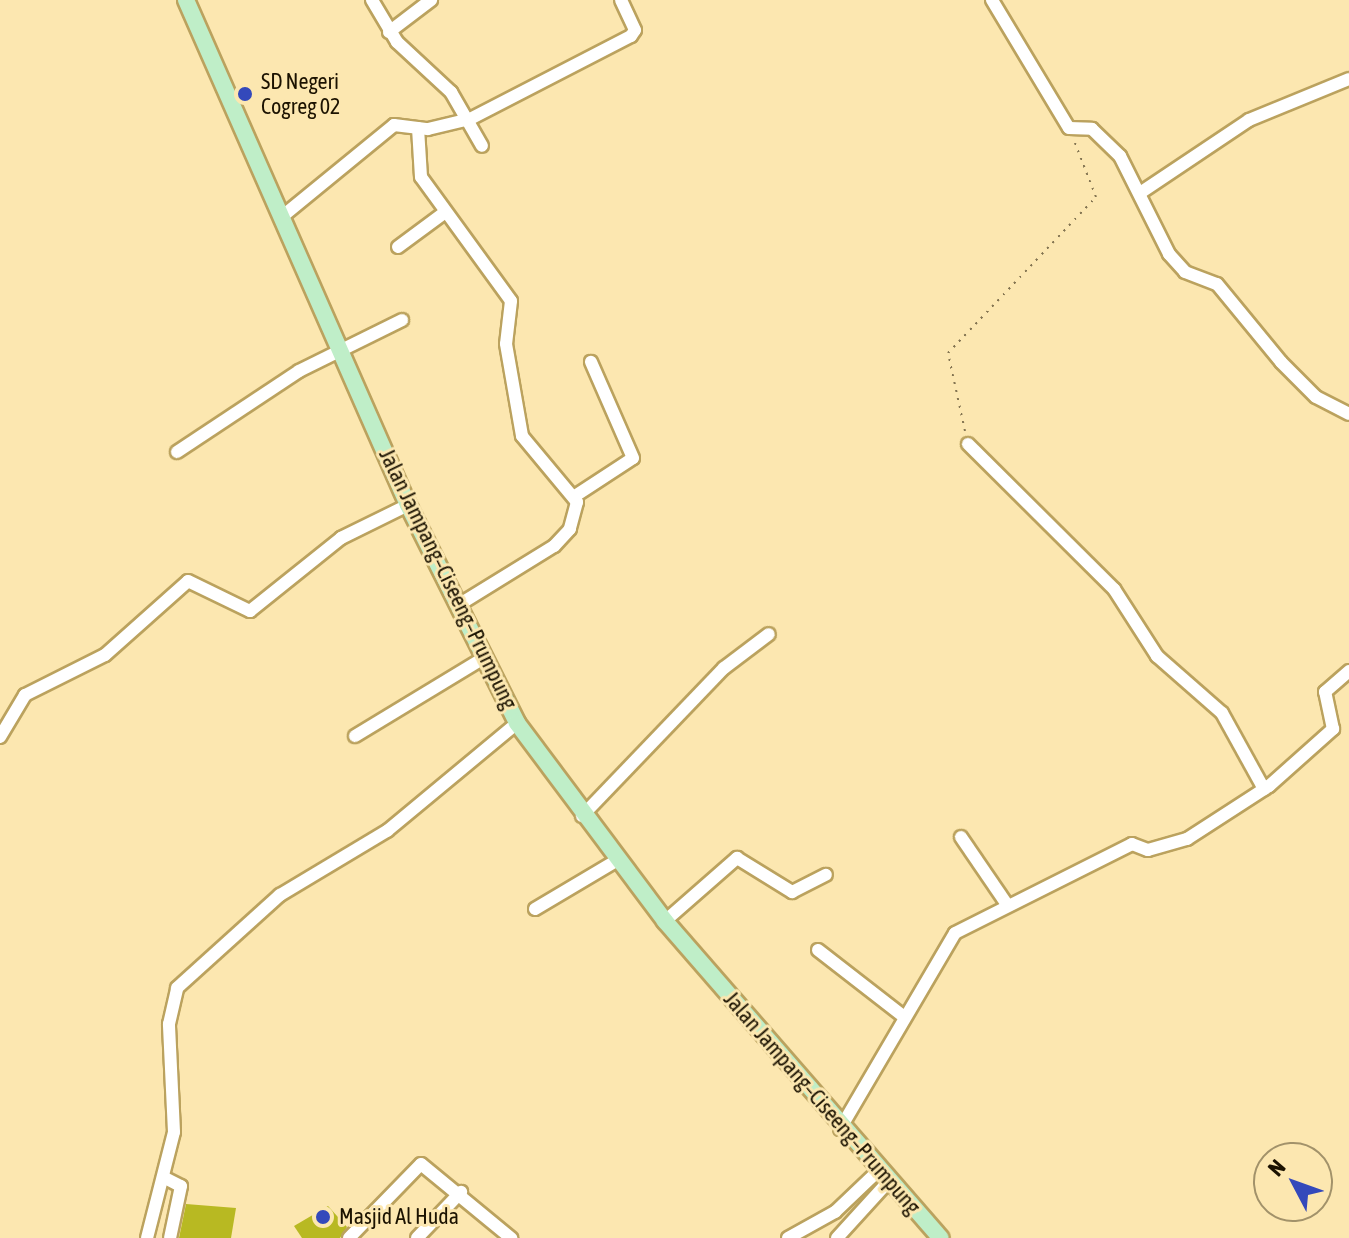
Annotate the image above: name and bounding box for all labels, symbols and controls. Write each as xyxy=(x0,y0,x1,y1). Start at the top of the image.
place label: SD Negeri Cogreg 02 xyxy=(261,68,340,120)
marker: SD Negeri Cogreg 02 xyxy=(236,85,254,103)
street label: Jalan Jampang–Ciseeng–Prumpung xyxy=(373,445,523,713)
street label: Jalan Jampang–Ciseeng–Prumpung xyxy=(718,986,926,1220)
north arrow xyxy=(1253,1142,1333,1222)
text: N xyxy=(1262,1154,1290,1181)
place label: Masjid Al Huda xyxy=(339,1204,459,1230)
marker: Masjid Al Huda xyxy=(314,1208,332,1226)

